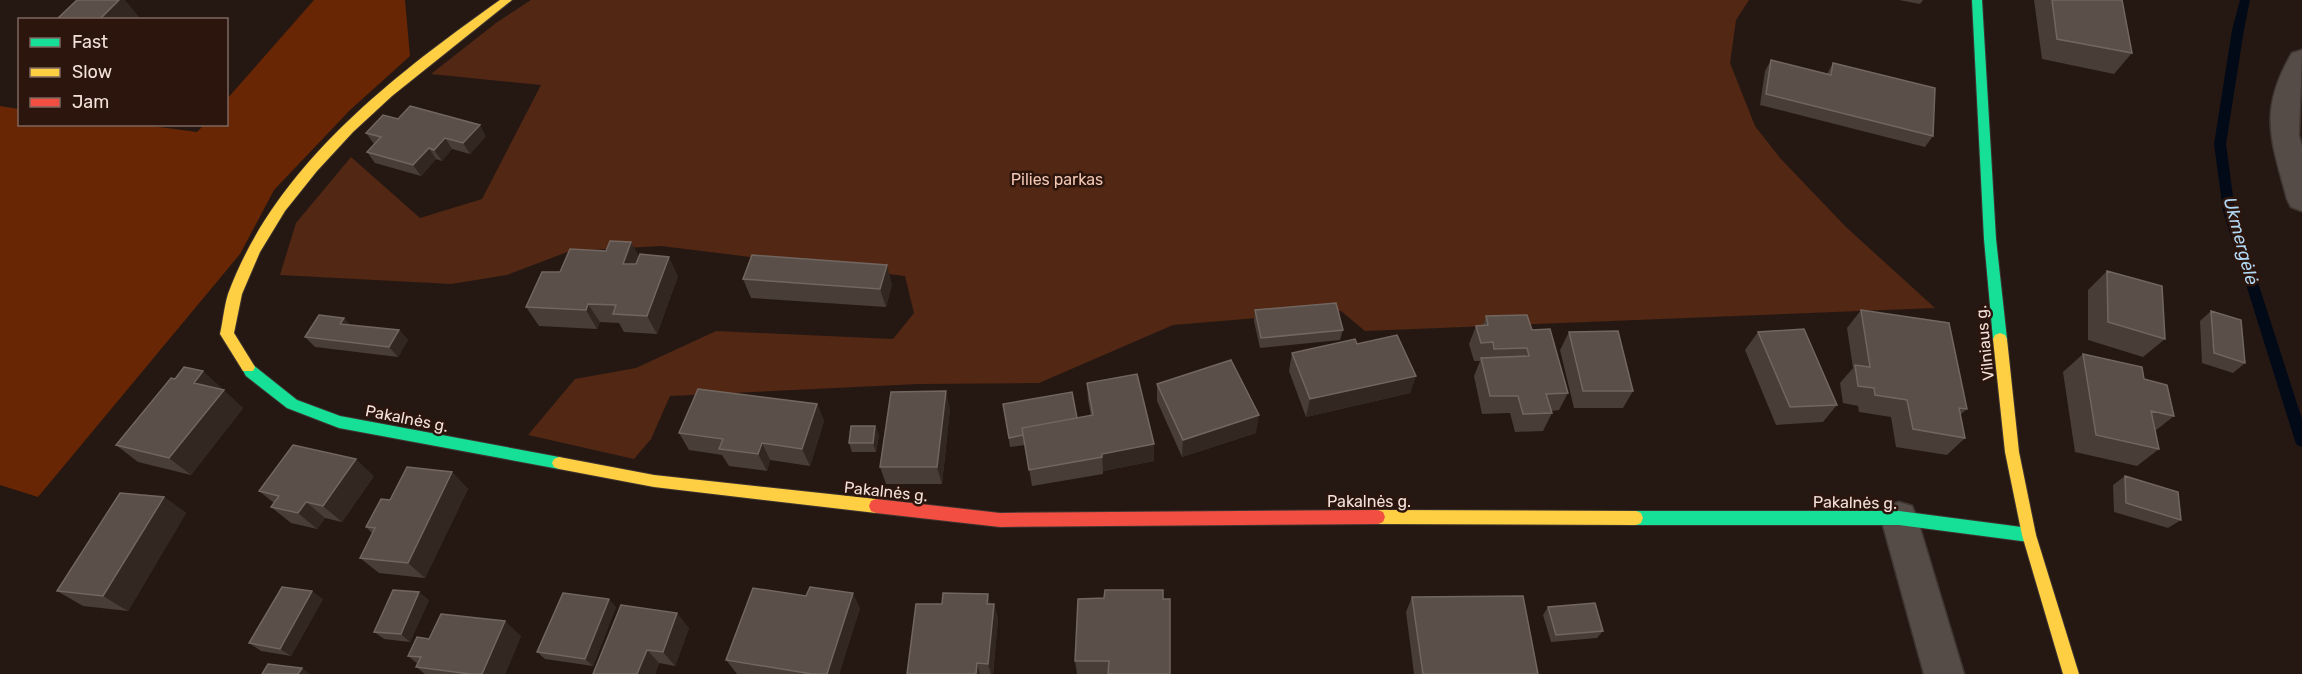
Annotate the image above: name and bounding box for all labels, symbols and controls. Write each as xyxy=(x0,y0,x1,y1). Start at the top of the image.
legend xyxy=(18,18,228,126)
text: Fast xyxy=(72,31,108,53)
text: Slow xyxy=(72,61,112,83)
text: Jam xyxy=(72,91,109,113)
park label: Pilies parkas xyxy=(1011,170,1103,189)
water label: Ukmergėlė xyxy=(2219,195,2263,287)
street label: Vilniaus g. xyxy=(1971,304,1998,382)
street label: Pakalnės g. xyxy=(364,401,450,436)
street label: Pakalnės g. xyxy=(843,478,929,505)
street label: Pakalnės g. xyxy=(1327,492,1411,511)
street label: Pakalnės g. xyxy=(1813,492,1897,513)

